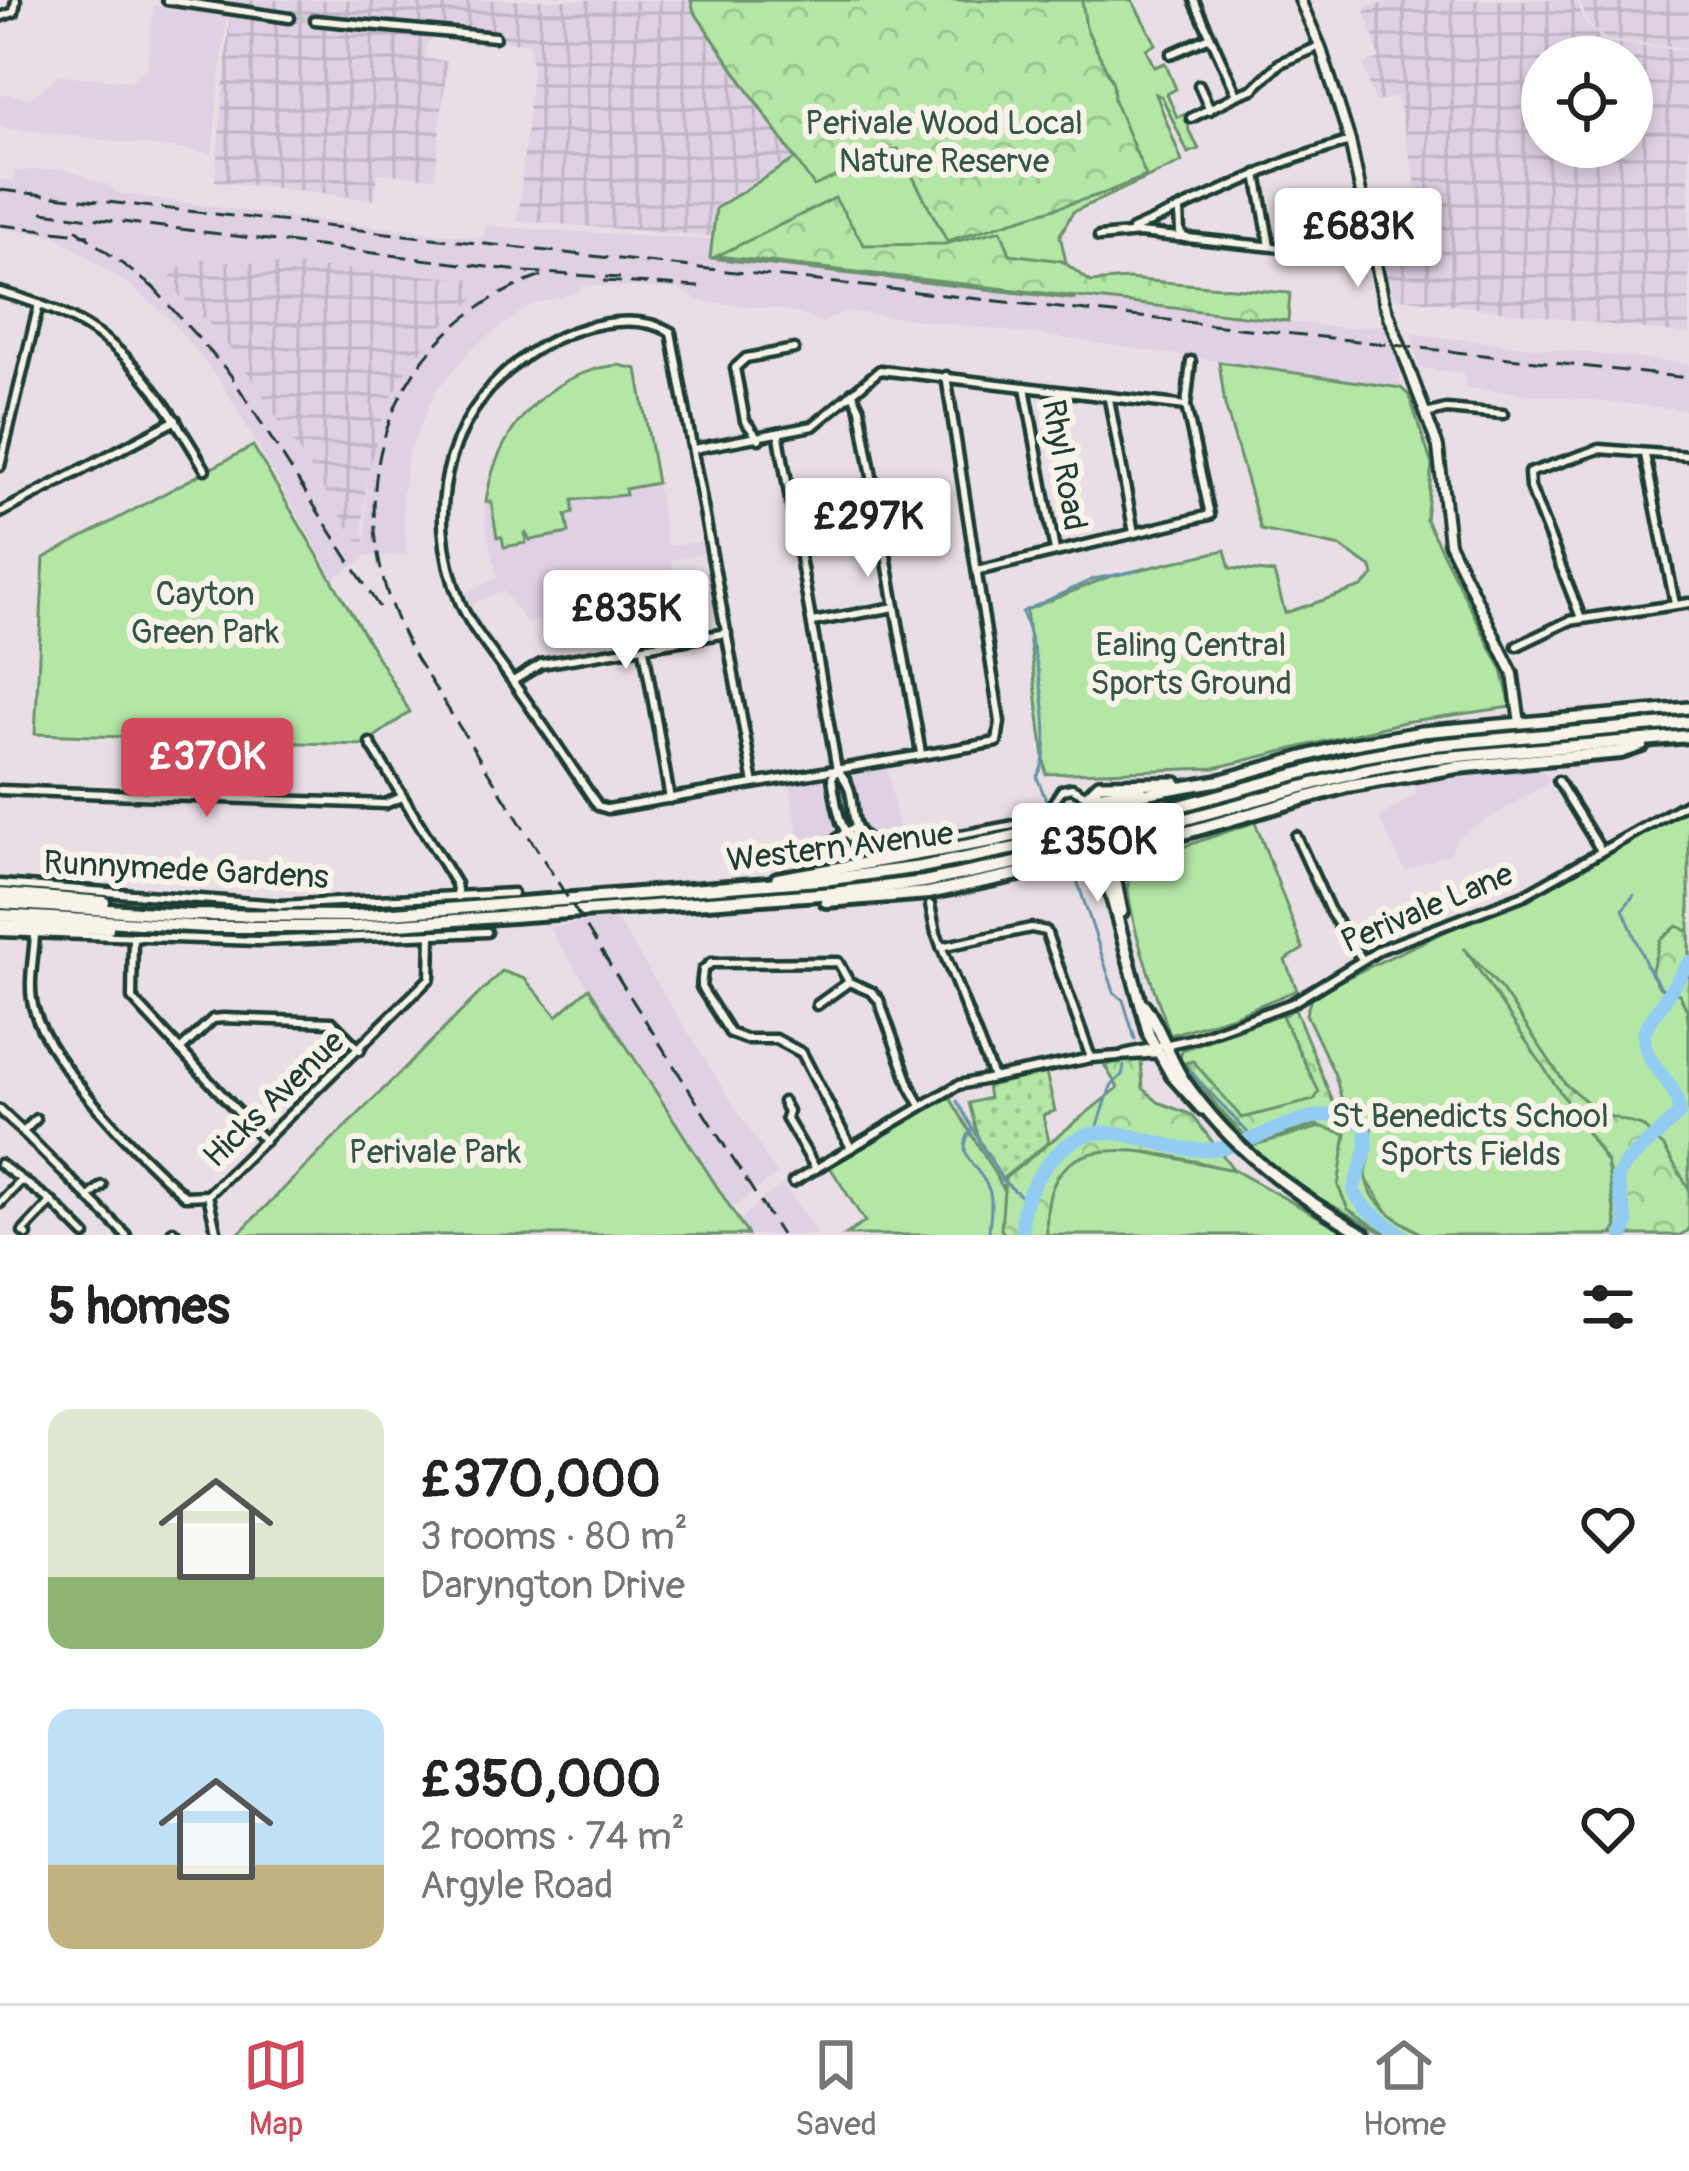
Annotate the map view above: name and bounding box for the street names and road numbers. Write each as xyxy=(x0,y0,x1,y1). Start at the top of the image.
street label: Rhyl Road xyxy=(1032,396,1096,534)
street label: Western Avenue xyxy=(724,813,956,881)
street label: Runnymede Gardens xyxy=(43,842,330,898)
street label: Perivale Lane xyxy=(1335,853,1519,963)
street label: Hicks Avenue xyxy=(195,1022,353,1176)

